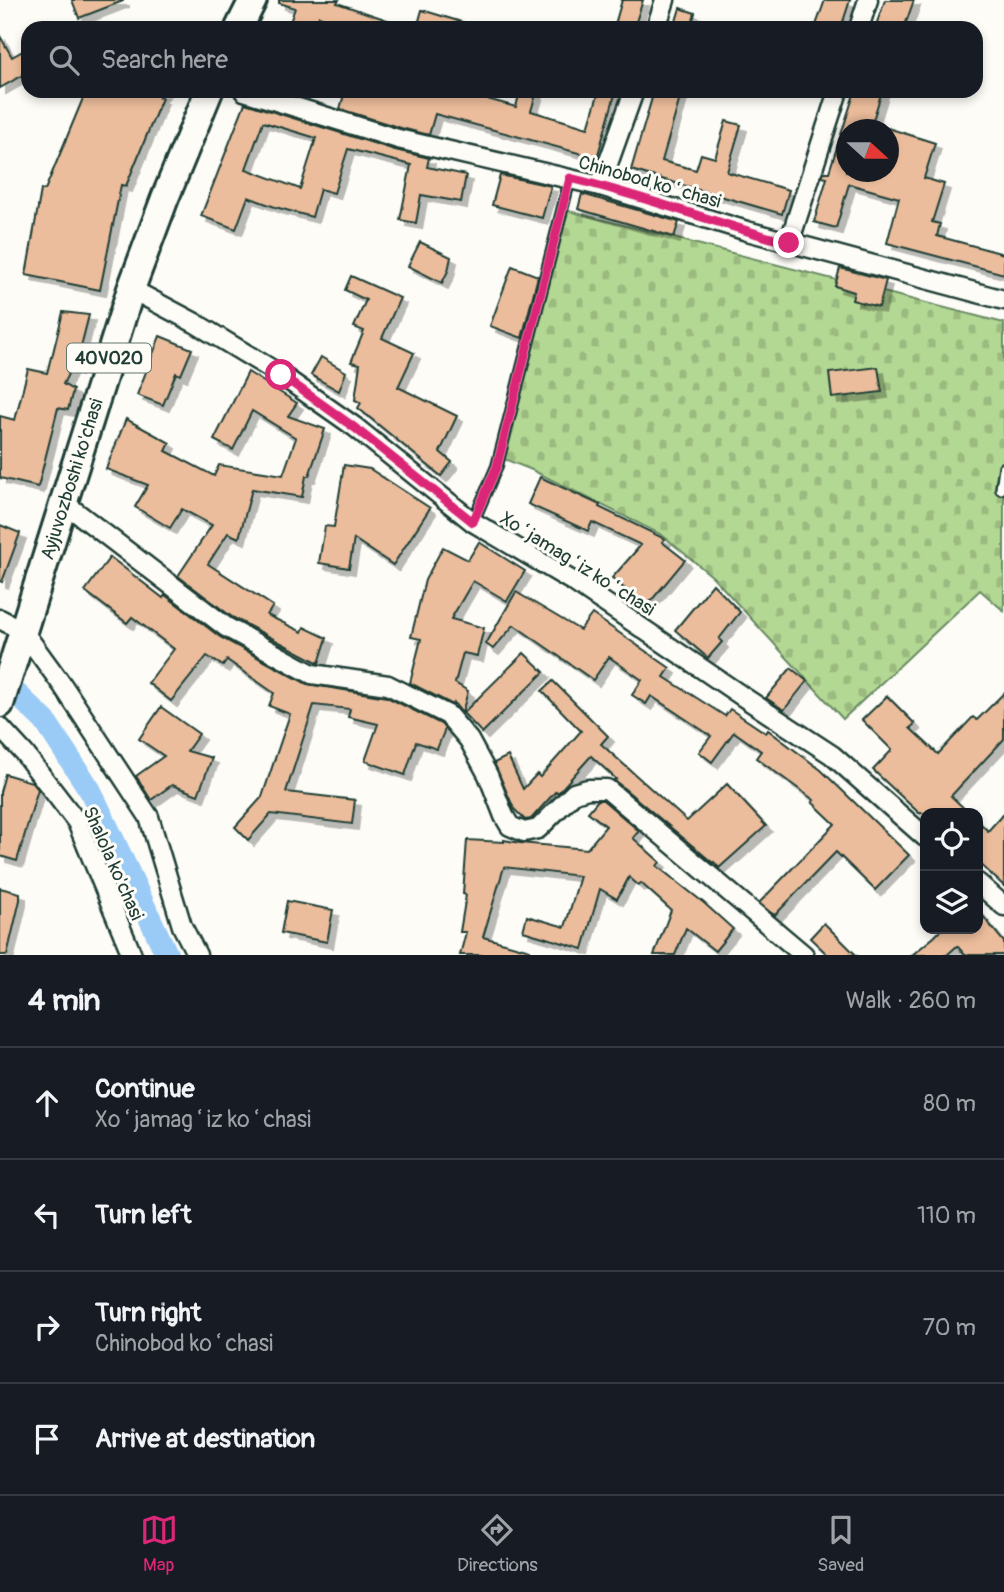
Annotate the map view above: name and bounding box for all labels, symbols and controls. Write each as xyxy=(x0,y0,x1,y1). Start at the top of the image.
search box xyxy=(21,21,983,98)
icon: search xyxy=(45,41,83,79)
text: Search here xyxy=(101,44,228,76)
north arrow xyxy=(836,119,899,182)
street label: Chinobod koʻchasi xyxy=(576,150,724,214)
route end xyxy=(773,227,804,258)
road number: 40V020 xyxy=(67,344,151,372)
route start xyxy=(265,359,296,390)
street label: Ayjuvozboshi ko'chasi xyxy=(35,396,109,563)
street label: Xoʻjamagʻiz koʻchasi xyxy=(495,506,659,621)
street label: Shalola ko'chasi xyxy=(77,803,149,924)
map controls xyxy=(920,808,983,934)
button: locate xyxy=(920,808,983,871)
button: layers xyxy=(920,871,983,934)
text: 4 min xyxy=(28,982,101,1019)
text: Walk · 260 m xyxy=(846,986,976,1015)
text: Continue xyxy=(95,1073,195,1105)
icon: ahead xyxy=(28,1084,66,1122)
text: 80 m xyxy=(923,1089,976,1118)
text: Xoʻjamagʻiz koʻchasi xyxy=(95,1105,311,1134)
icon: left xyxy=(28,1196,66,1234)
text: Turn left xyxy=(95,1199,191,1231)
text: 110 m xyxy=(917,1201,976,1230)
text: Turn right xyxy=(95,1297,201,1329)
icon: right xyxy=(28,1308,66,1346)
text: 70 m xyxy=(923,1313,976,1342)
text: Chinobod koʻchasi xyxy=(95,1329,273,1358)
icon: arrive xyxy=(28,1420,66,1458)
text: Arrive at destination xyxy=(95,1423,315,1455)
tab: Map xyxy=(140,1511,178,1577)
tab: Directions xyxy=(457,1511,538,1577)
tab: Saved xyxy=(817,1511,864,1577)

